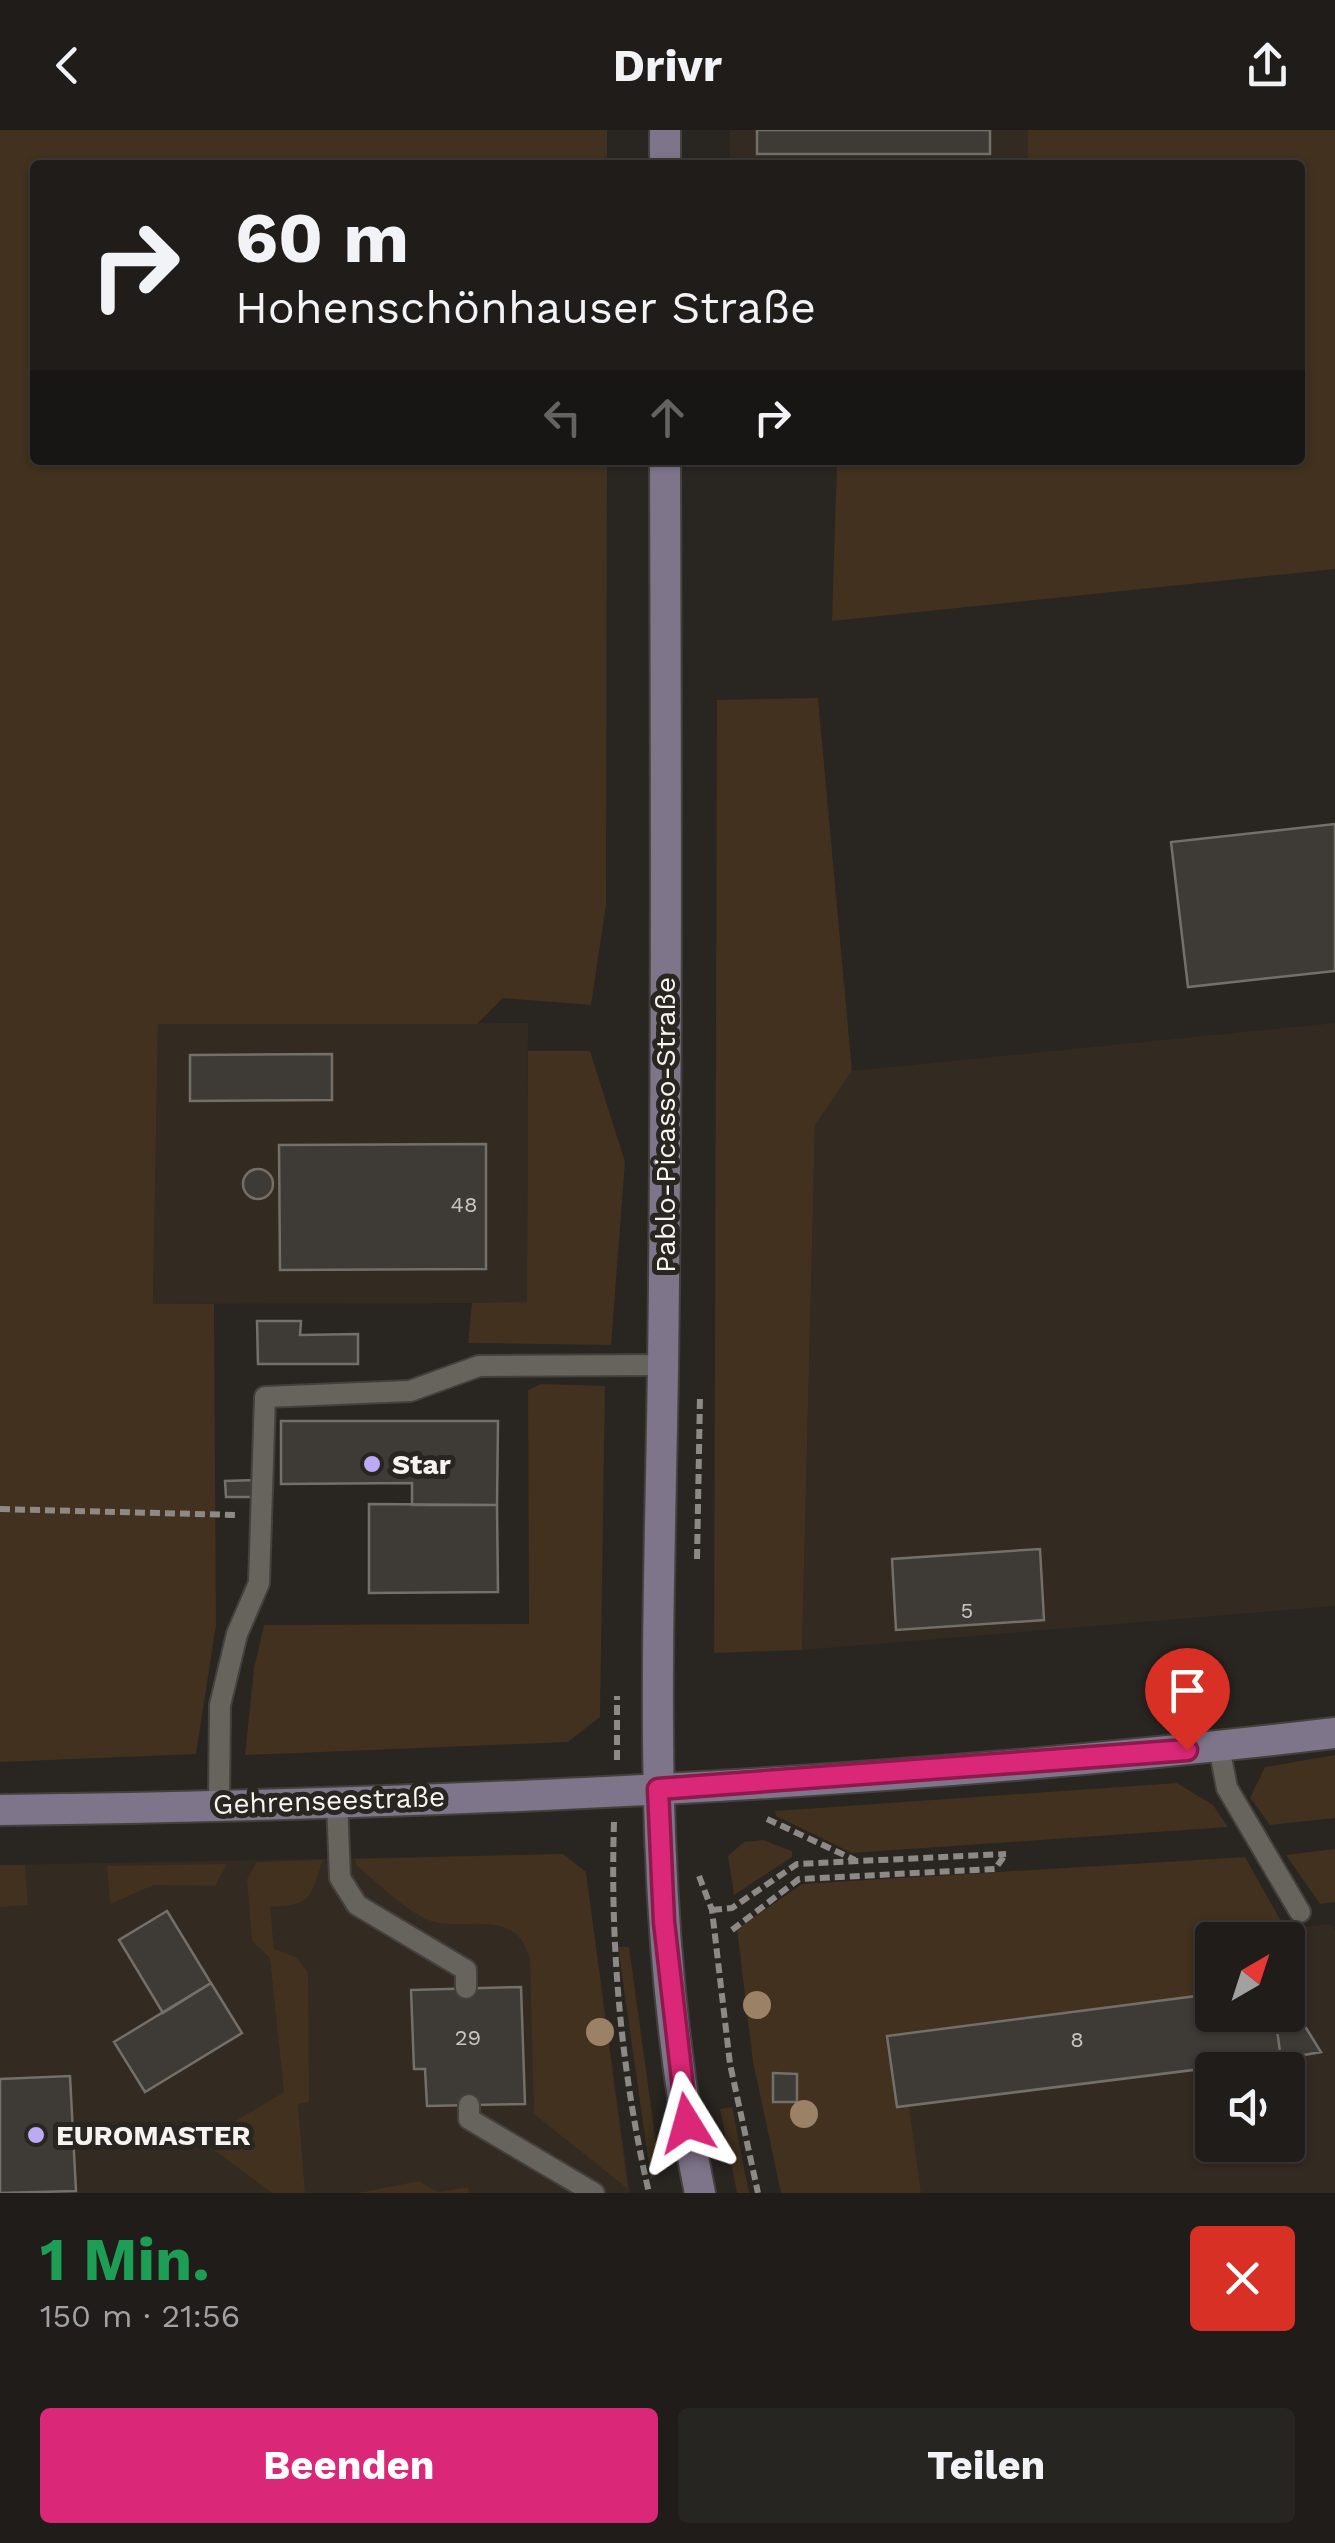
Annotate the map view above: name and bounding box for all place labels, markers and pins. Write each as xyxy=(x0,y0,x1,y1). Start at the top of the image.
place label: Star xyxy=(392,1448,451,1481)
marker: Star xyxy=(361,1453,383,1475)
pin xyxy=(1145,1648,1230,1751)
place label: EUROMASTER xyxy=(56,2119,251,2152)
marker: EUROMASTER xyxy=(25,2124,47,2146)

